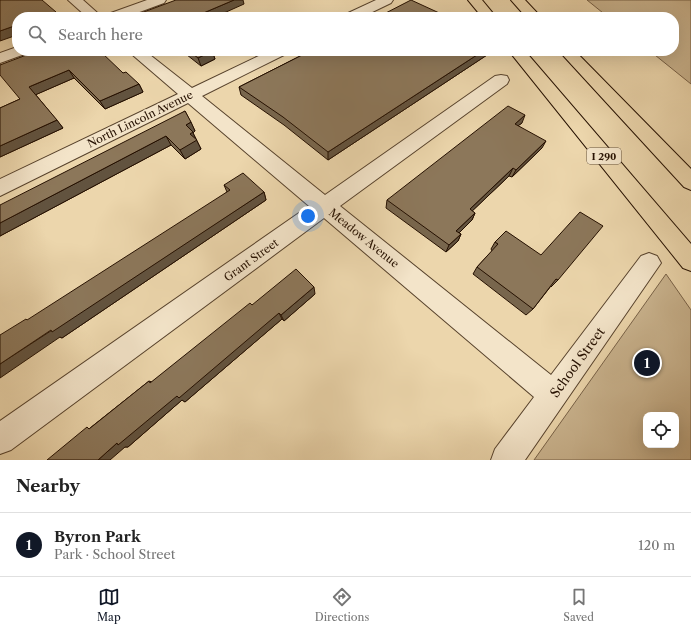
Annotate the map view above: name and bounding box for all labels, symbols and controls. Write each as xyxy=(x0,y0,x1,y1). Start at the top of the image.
search box xyxy=(12,12,679,56)
icon: search xyxy=(26,23,48,45)
text: Search here xyxy=(58,25,143,44)
street label: North Lincoln Avenue xyxy=(85,87,195,151)
road number: I 290 xyxy=(587,148,621,164)
street label: Meadow Avenue xyxy=(326,205,402,271)
your location xyxy=(298,206,318,226)
street label: Grant Street xyxy=(221,235,281,285)
street label: School Street xyxy=(546,323,608,400)
pin: 1 xyxy=(634,348,660,378)
map controls xyxy=(643,412,679,448)
button: locate xyxy=(643,412,679,448)
text: Nearby xyxy=(16,476,80,496)
text: Byron Park xyxy=(54,527,141,546)
text: 1 xyxy=(26,537,32,553)
text: 120 m xyxy=(638,537,675,553)
text: Park · School Street xyxy=(54,546,175,562)
tab: Map xyxy=(97,586,121,624)
tab: Directions xyxy=(315,586,369,624)
tab: Saved xyxy=(563,586,594,624)

